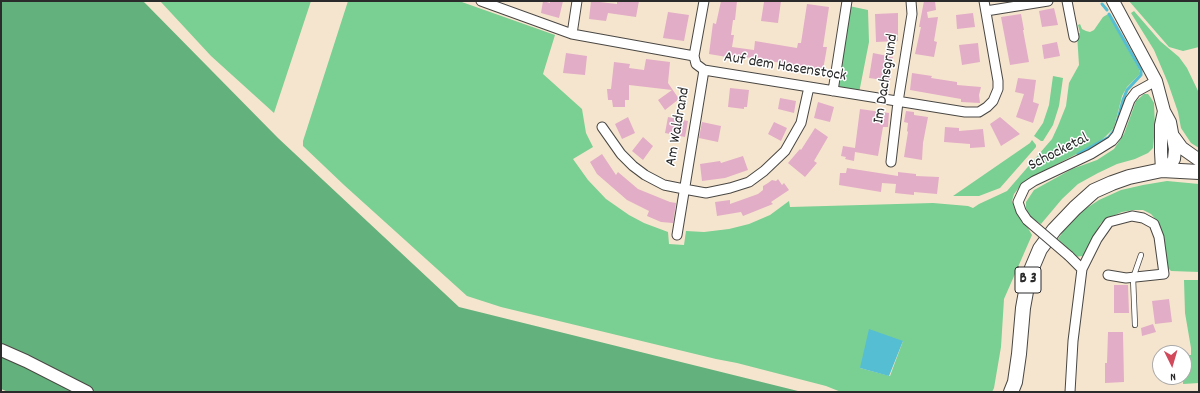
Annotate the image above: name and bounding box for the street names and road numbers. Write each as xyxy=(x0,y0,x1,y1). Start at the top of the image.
street label: Im Dachsgrund xyxy=(870,33,904,125)
street label: Auf dem Hasenstock xyxy=(722,49,848,87)
street label: Am Waldrand xyxy=(663,86,695,168)
street label: Schocketal xyxy=(1026,130,1092,176)
road number: B 3 xyxy=(1015,267,1041,293)

